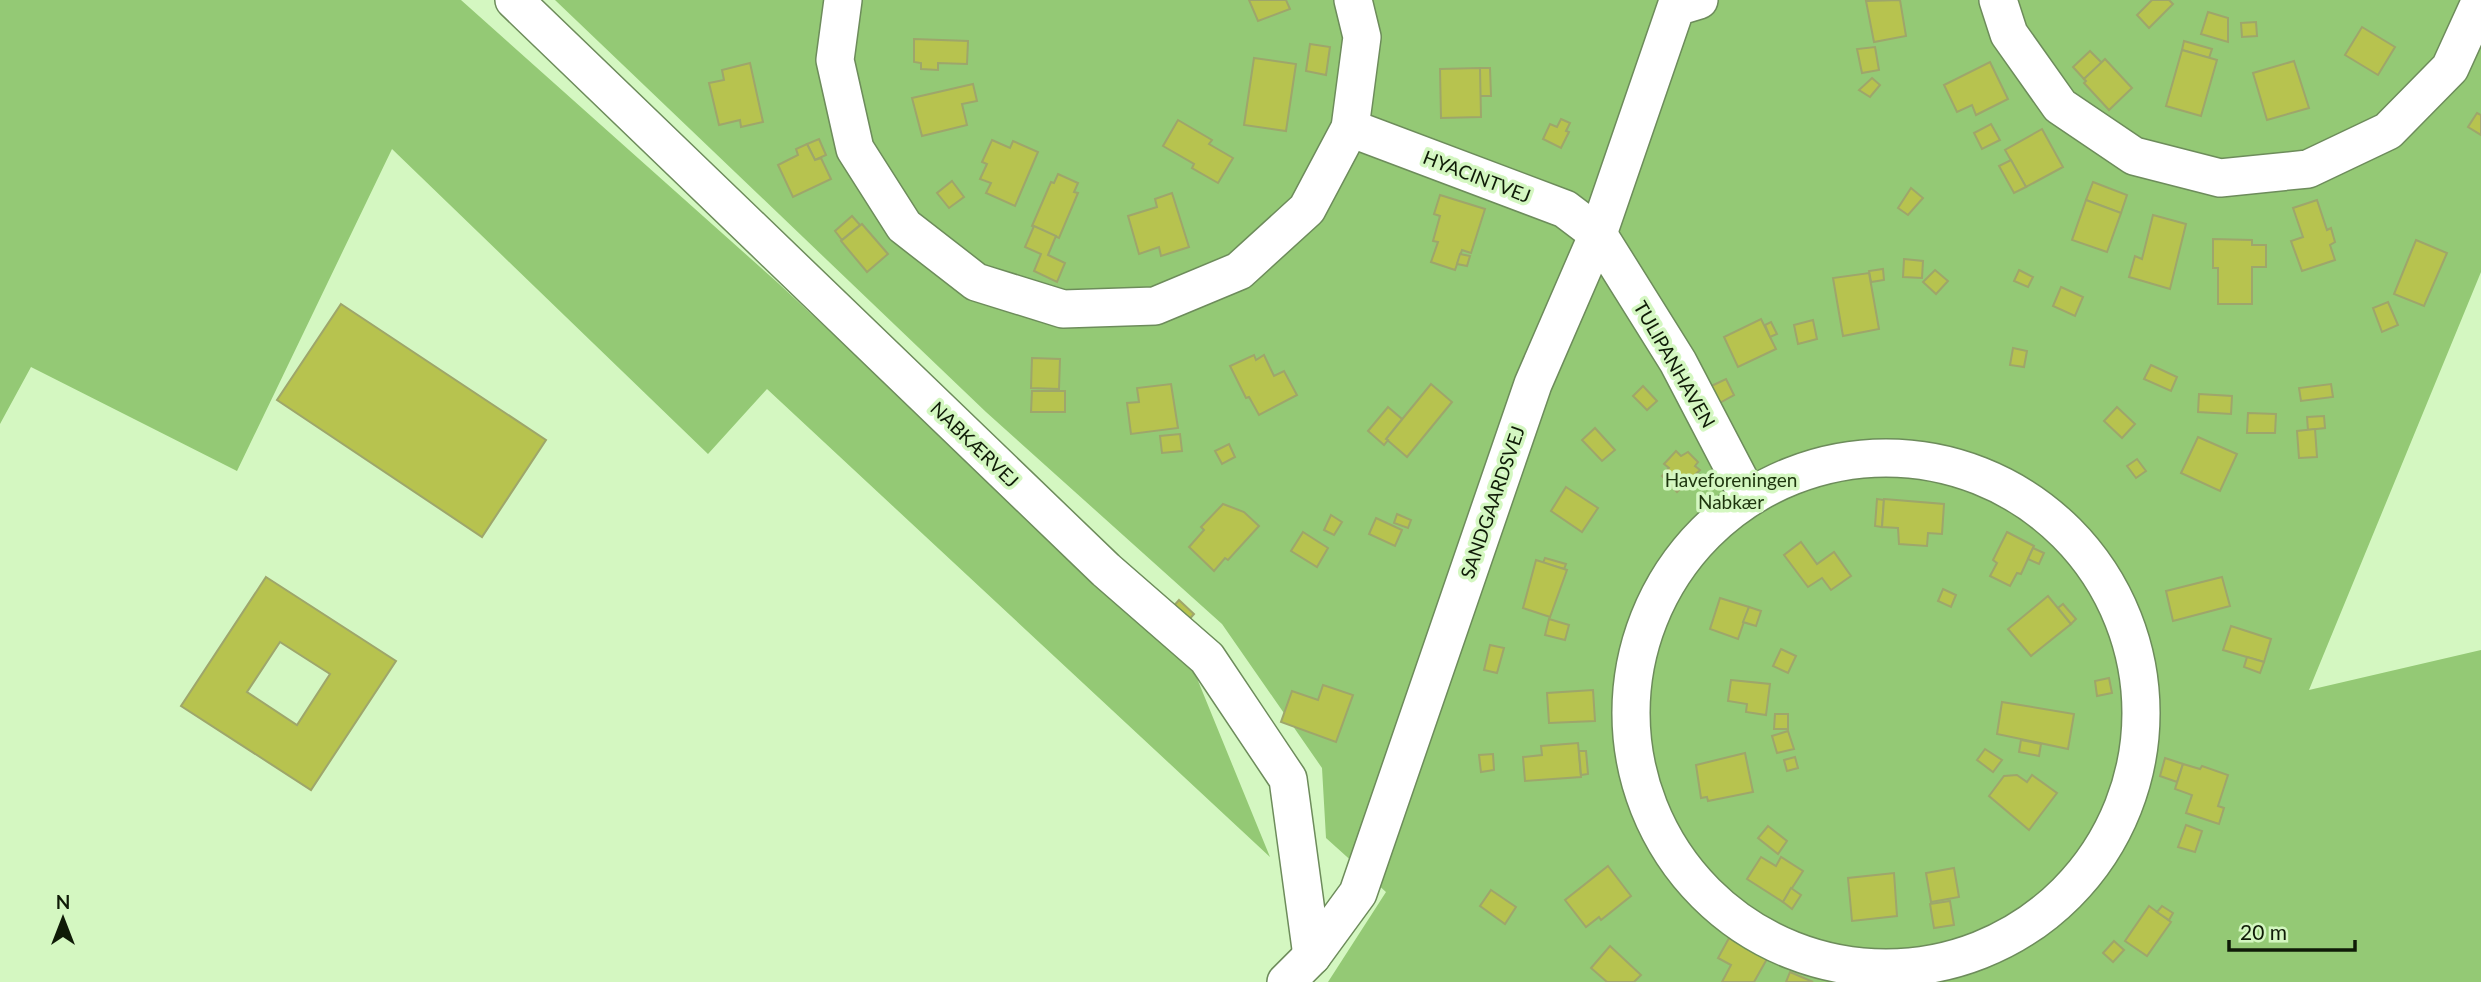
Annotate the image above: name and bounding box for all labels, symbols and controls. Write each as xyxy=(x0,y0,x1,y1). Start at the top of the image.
street label: HYACINTVEJ xyxy=(1420,145,1534,207)
street label: TULIPANHAVEN xyxy=(1629,296,1721,432)
street label: NABKÆRVEJ xyxy=(926,396,1024,492)
street label: SANDGAARDSVEJ xyxy=(1455,423,1529,581)
park label: Haveforeningen Nabkær xyxy=(1665,468,1797,513)
north arrow xyxy=(28,884,98,954)
text: N xyxy=(56,890,70,913)
scale bar xyxy=(2229,908,2355,952)
text: 20 m xyxy=(2240,919,2287,944)

